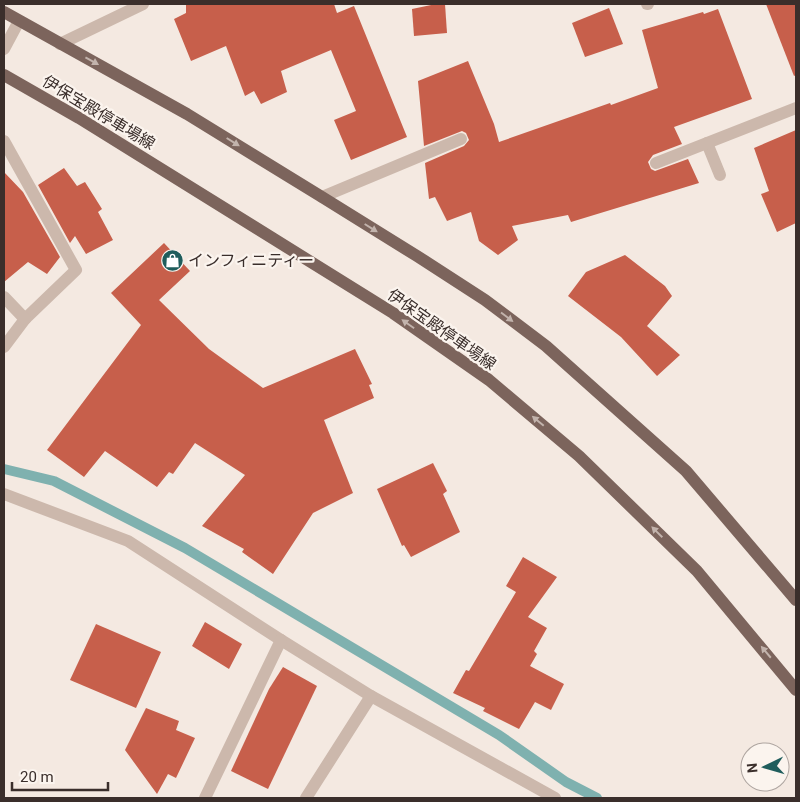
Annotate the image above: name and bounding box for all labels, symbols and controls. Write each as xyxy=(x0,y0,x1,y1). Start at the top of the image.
one-way arrow xyxy=(86,57,99,66)
street label: 伊保宝殿停車場線 xyxy=(39,71,159,154)
one-way arrow xyxy=(226,138,240,147)
one-way arrow xyxy=(365,223,378,232)
shop icon: インフィニティー xyxy=(160,248,184,272)
place label: インフィニティー xyxy=(188,251,314,270)
street label: 伊保宝殿停車場線 xyxy=(384,285,500,374)
one-way arrow xyxy=(500,312,514,322)
one-way arrow xyxy=(401,319,415,329)
one-way arrow xyxy=(532,416,545,427)
one-way arrow xyxy=(651,526,663,538)
one-way arrow xyxy=(760,646,771,659)
north arrow xyxy=(740,742,790,792)
scale bar xyxy=(12,760,109,792)
text: N xyxy=(744,763,760,774)
text: 20 m xyxy=(20,768,54,786)

